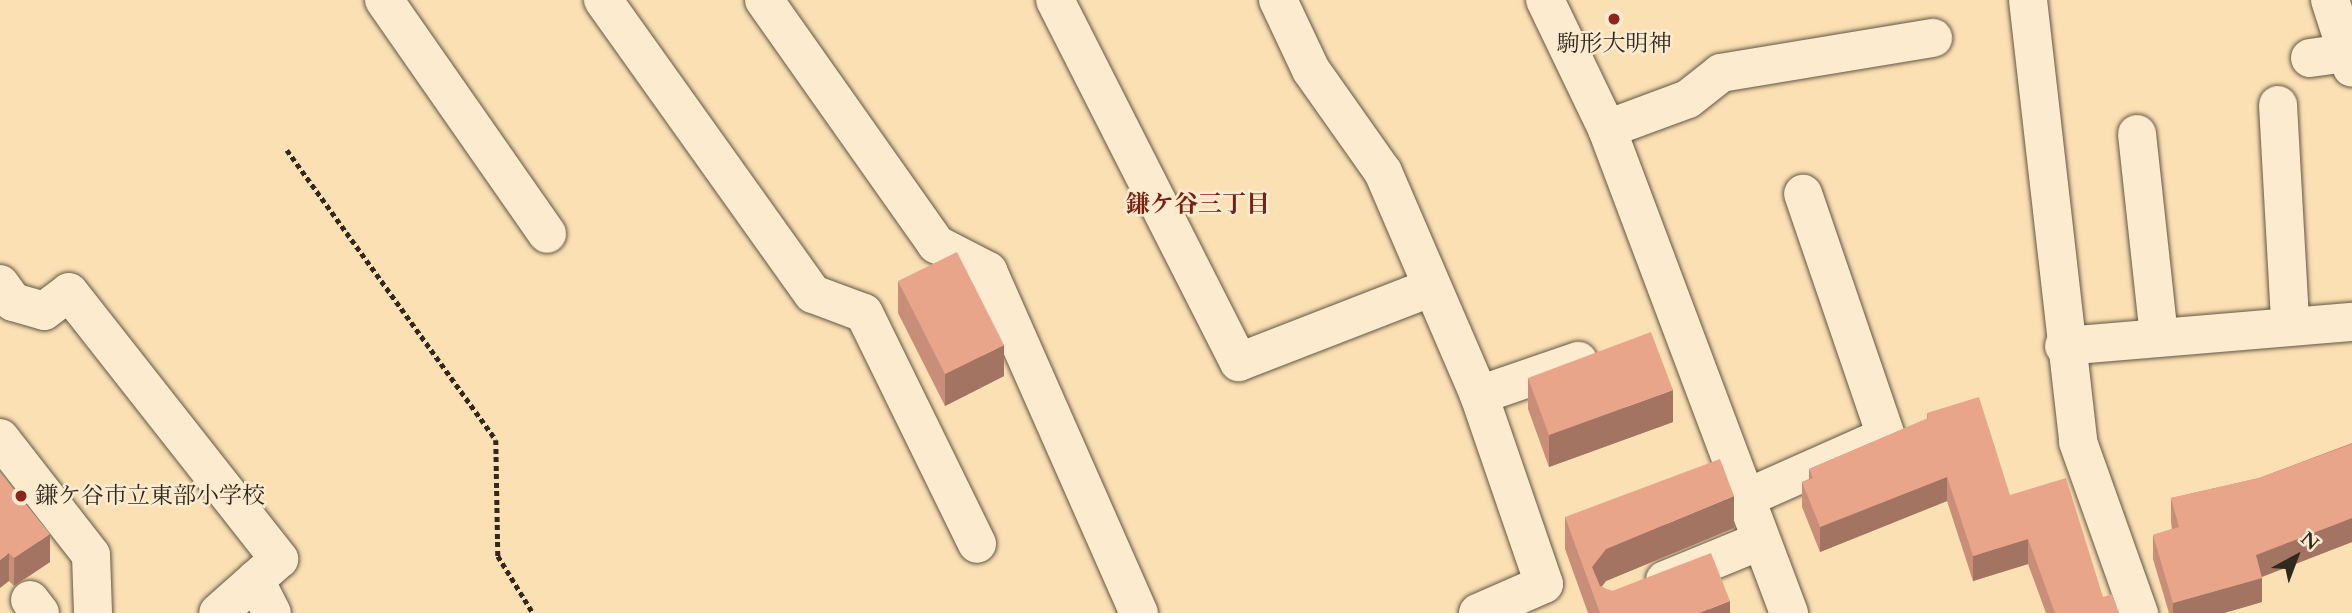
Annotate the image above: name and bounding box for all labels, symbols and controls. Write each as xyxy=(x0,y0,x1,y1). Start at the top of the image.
marker: 駒形大明神 xyxy=(1606,11,1622,27)
place label: 駒形大明神 xyxy=(1557,30,1671,58)
district label: 鎌ケ谷三丁目 xyxy=(1126,191,1270,219)
place label: 鎌ケ谷市立東部小学校 xyxy=(35,482,265,510)
marker: 鎌ケ谷市立東部小学校 xyxy=(13,488,29,504)
north arrow xyxy=(2261,522,2331,592)
text: N xyxy=(2295,526,2325,556)

